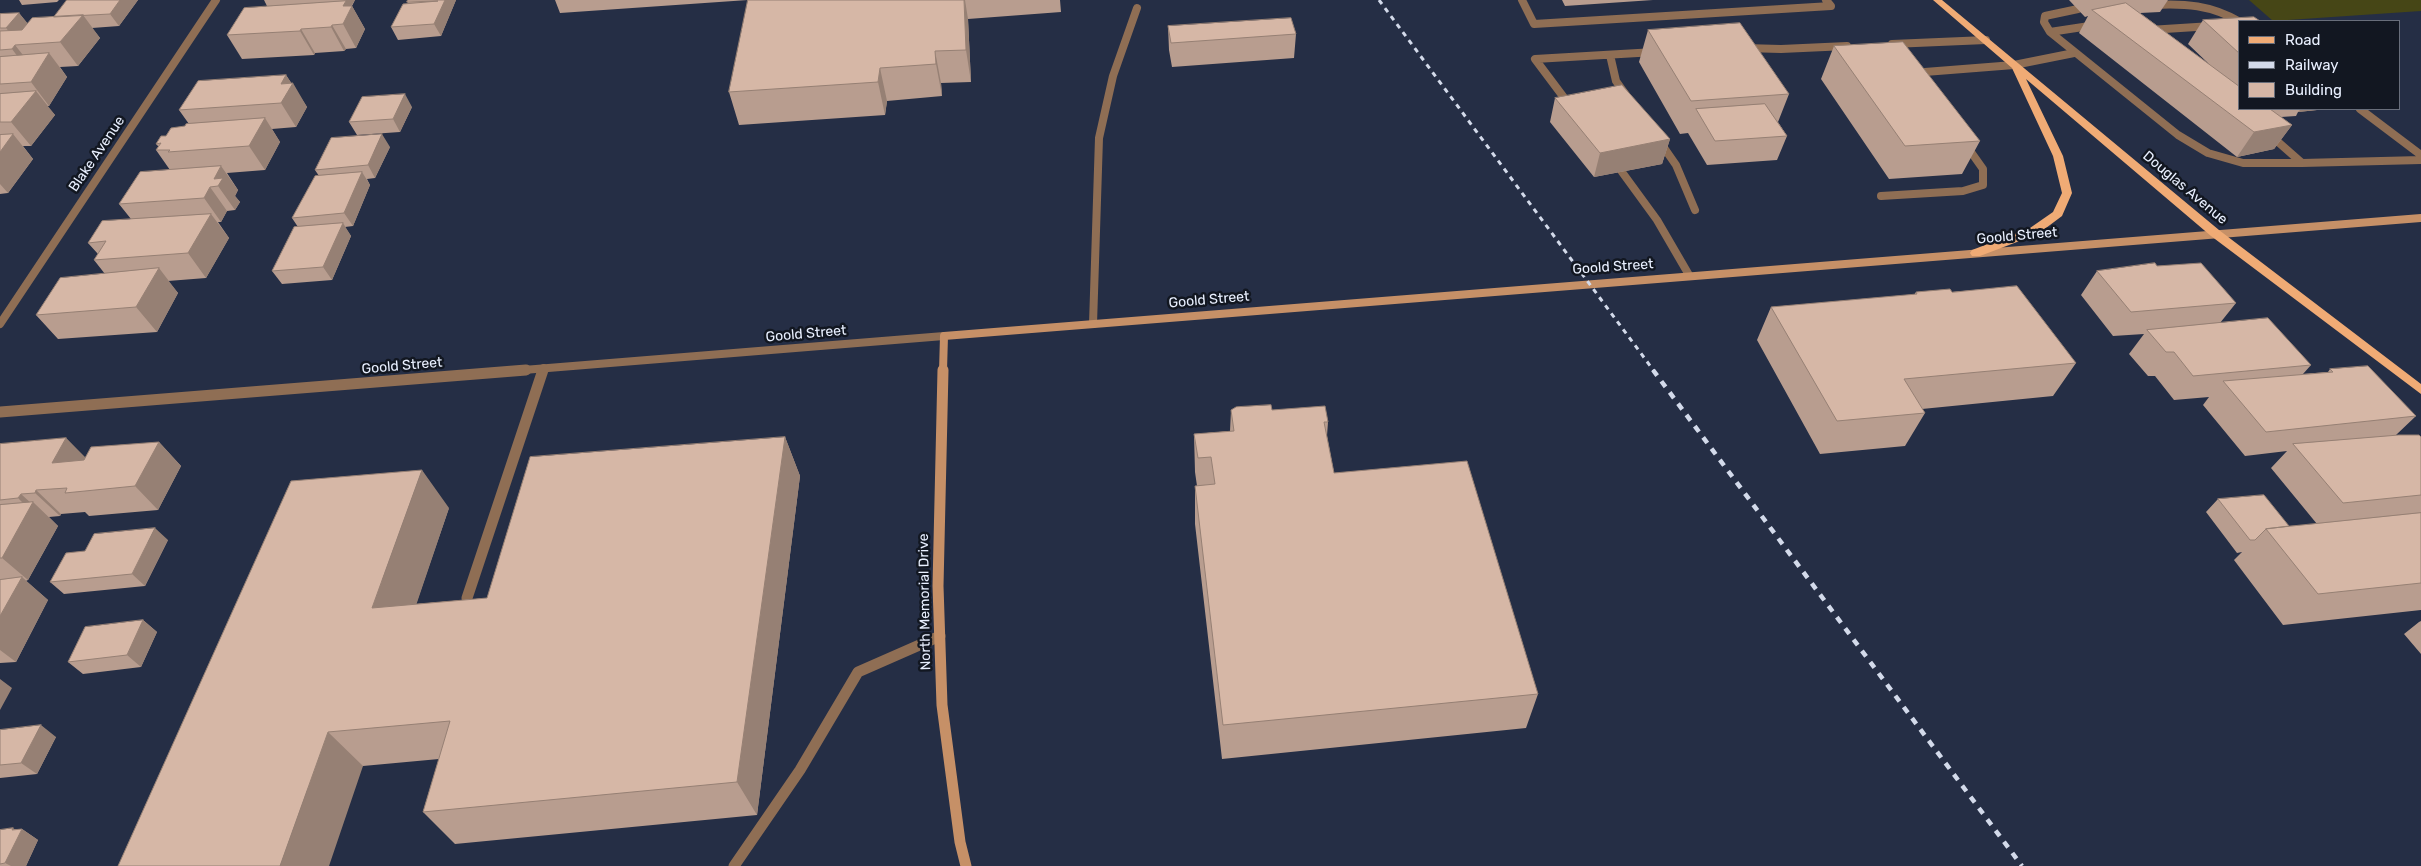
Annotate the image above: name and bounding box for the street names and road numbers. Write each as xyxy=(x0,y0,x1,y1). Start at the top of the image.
street label: Blake Avenue xyxy=(66,113,128,195)
street label: Douglas Avenue xyxy=(2139,148,2231,228)
street label: Goold Street xyxy=(1976,224,2058,248)
street label: Goold Street xyxy=(1572,256,1654,278)
street label: Goold Street xyxy=(1168,288,1250,312)
street label: Goold Street xyxy=(765,322,847,346)
street label: Goold Street xyxy=(361,354,443,378)
street label: North Memorial Drive xyxy=(915,533,935,671)

